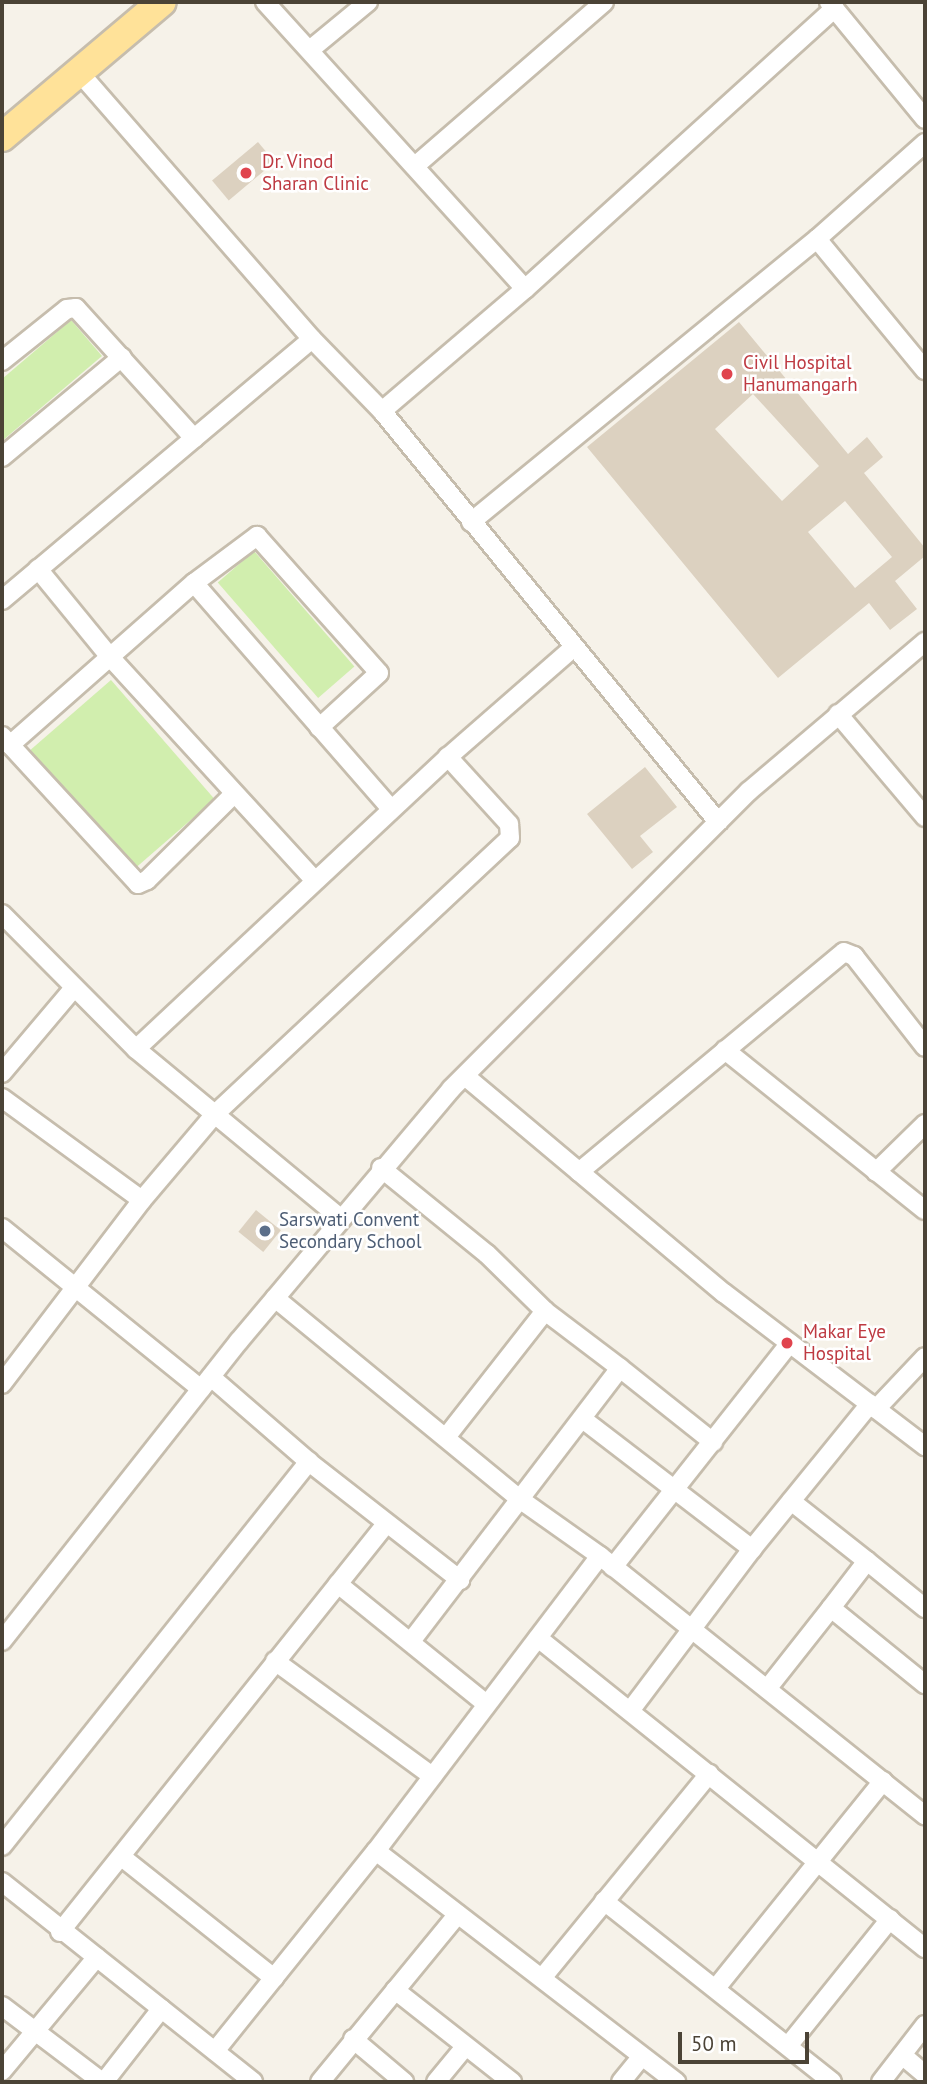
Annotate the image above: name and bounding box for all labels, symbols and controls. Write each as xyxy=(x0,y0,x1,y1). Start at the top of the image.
place label: Dr. Vinod Sharan Clinic xyxy=(262,151,369,195)
marker: Dr. Vinod Sharan Clinic xyxy=(236,163,256,183)
place label: Civil Hospital Hanumangarh xyxy=(743,352,858,396)
marker: Civil Hospital Hanumangarh xyxy=(717,364,737,384)
place label: Sarswati Convent Secondary School xyxy=(279,1209,422,1253)
marker: Sarswati Convent Secondary School xyxy=(257,1223,273,1239)
place label: Makar Eye Hospital xyxy=(803,1321,886,1365)
marker: Makar Eye Hospital xyxy=(777,1333,797,1353)
scale bar xyxy=(682,2018,813,2062)
text: 50 m xyxy=(691,2030,737,2057)

